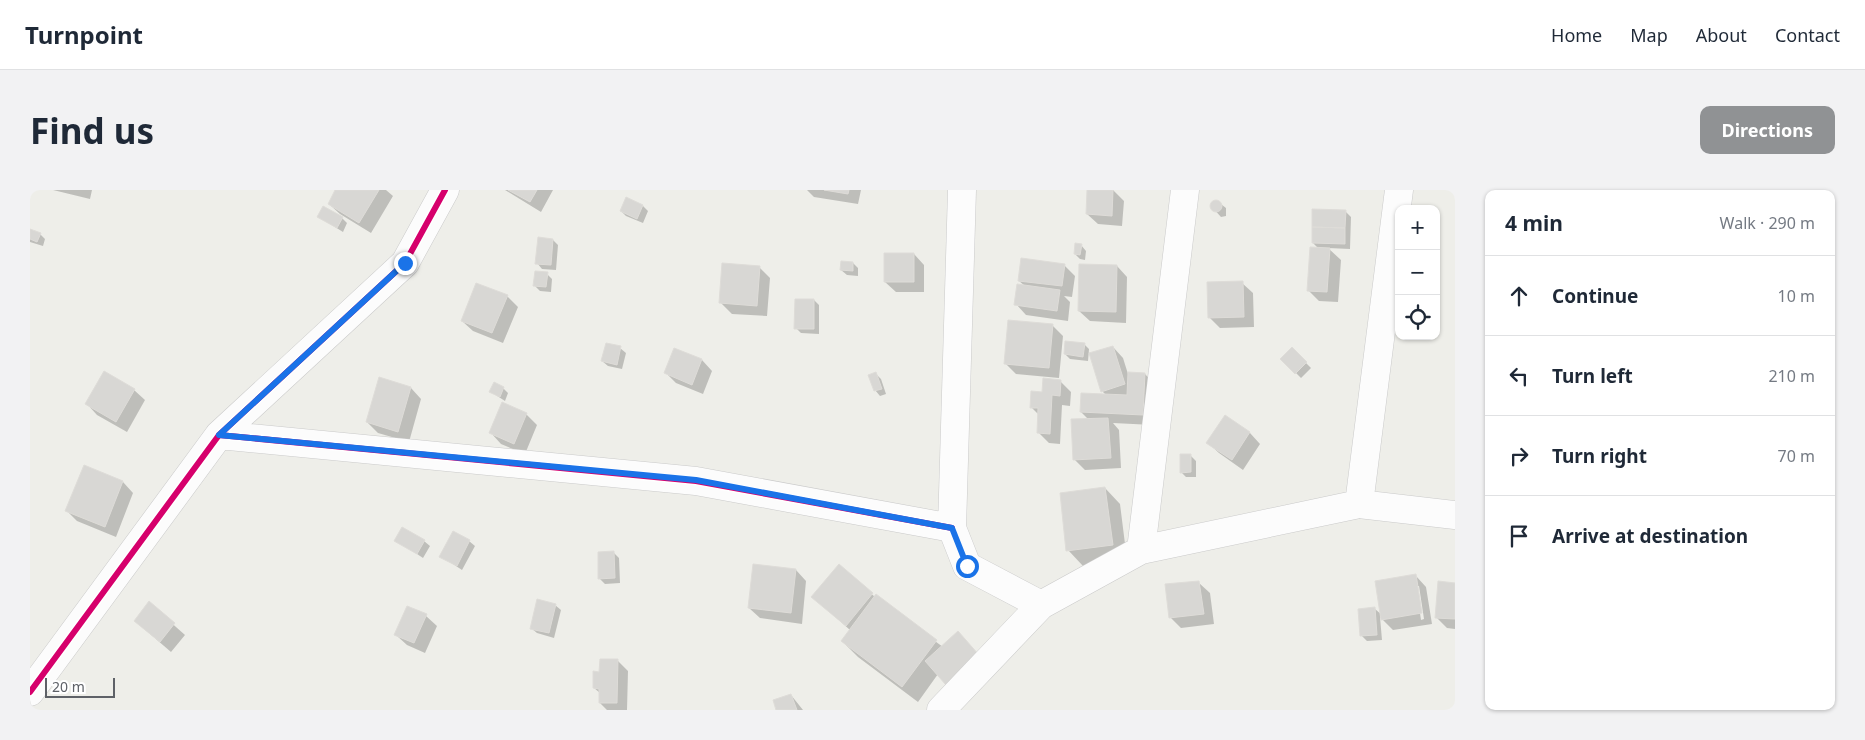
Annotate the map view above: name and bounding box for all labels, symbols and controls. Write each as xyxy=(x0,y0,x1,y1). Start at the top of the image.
text: Turnpoint xyxy=(25,18,143,51)
text: Home xyxy=(1551,23,1602,47)
text: Map xyxy=(1630,23,1668,47)
text: About xyxy=(1696,23,1747,47)
text: Contact xyxy=(1775,23,1840,47)
button: Directions xyxy=(1700,106,1835,154)
text: Find us xyxy=(30,107,154,154)
map controls xyxy=(1395,205,1440,340)
button: + xyxy=(1395,205,1440,250)
text: 4 min xyxy=(1505,209,1563,237)
text: Walk · 290 m xyxy=(1720,212,1815,234)
button: − xyxy=(1395,250,1440,295)
route end xyxy=(394,252,417,275)
icon: ahead xyxy=(1505,282,1533,310)
text: Continue xyxy=(1552,283,1638,309)
text: 10 m xyxy=(1778,285,1815,307)
button: locate xyxy=(1395,295,1440,340)
icon: left xyxy=(1505,362,1533,390)
text: Turn left xyxy=(1552,363,1633,389)
text: 210 m xyxy=(1768,365,1815,387)
icon: right xyxy=(1505,442,1533,470)
text: Turn right xyxy=(1552,443,1647,469)
text: 70 m xyxy=(1778,445,1815,467)
icon: arrive xyxy=(1505,522,1533,550)
text: Arrive at destination xyxy=(1552,523,1748,549)
route start xyxy=(956,555,979,578)
scale bar xyxy=(45,675,115,698)
text: 20 m xyxy=(52,677,85,696)

